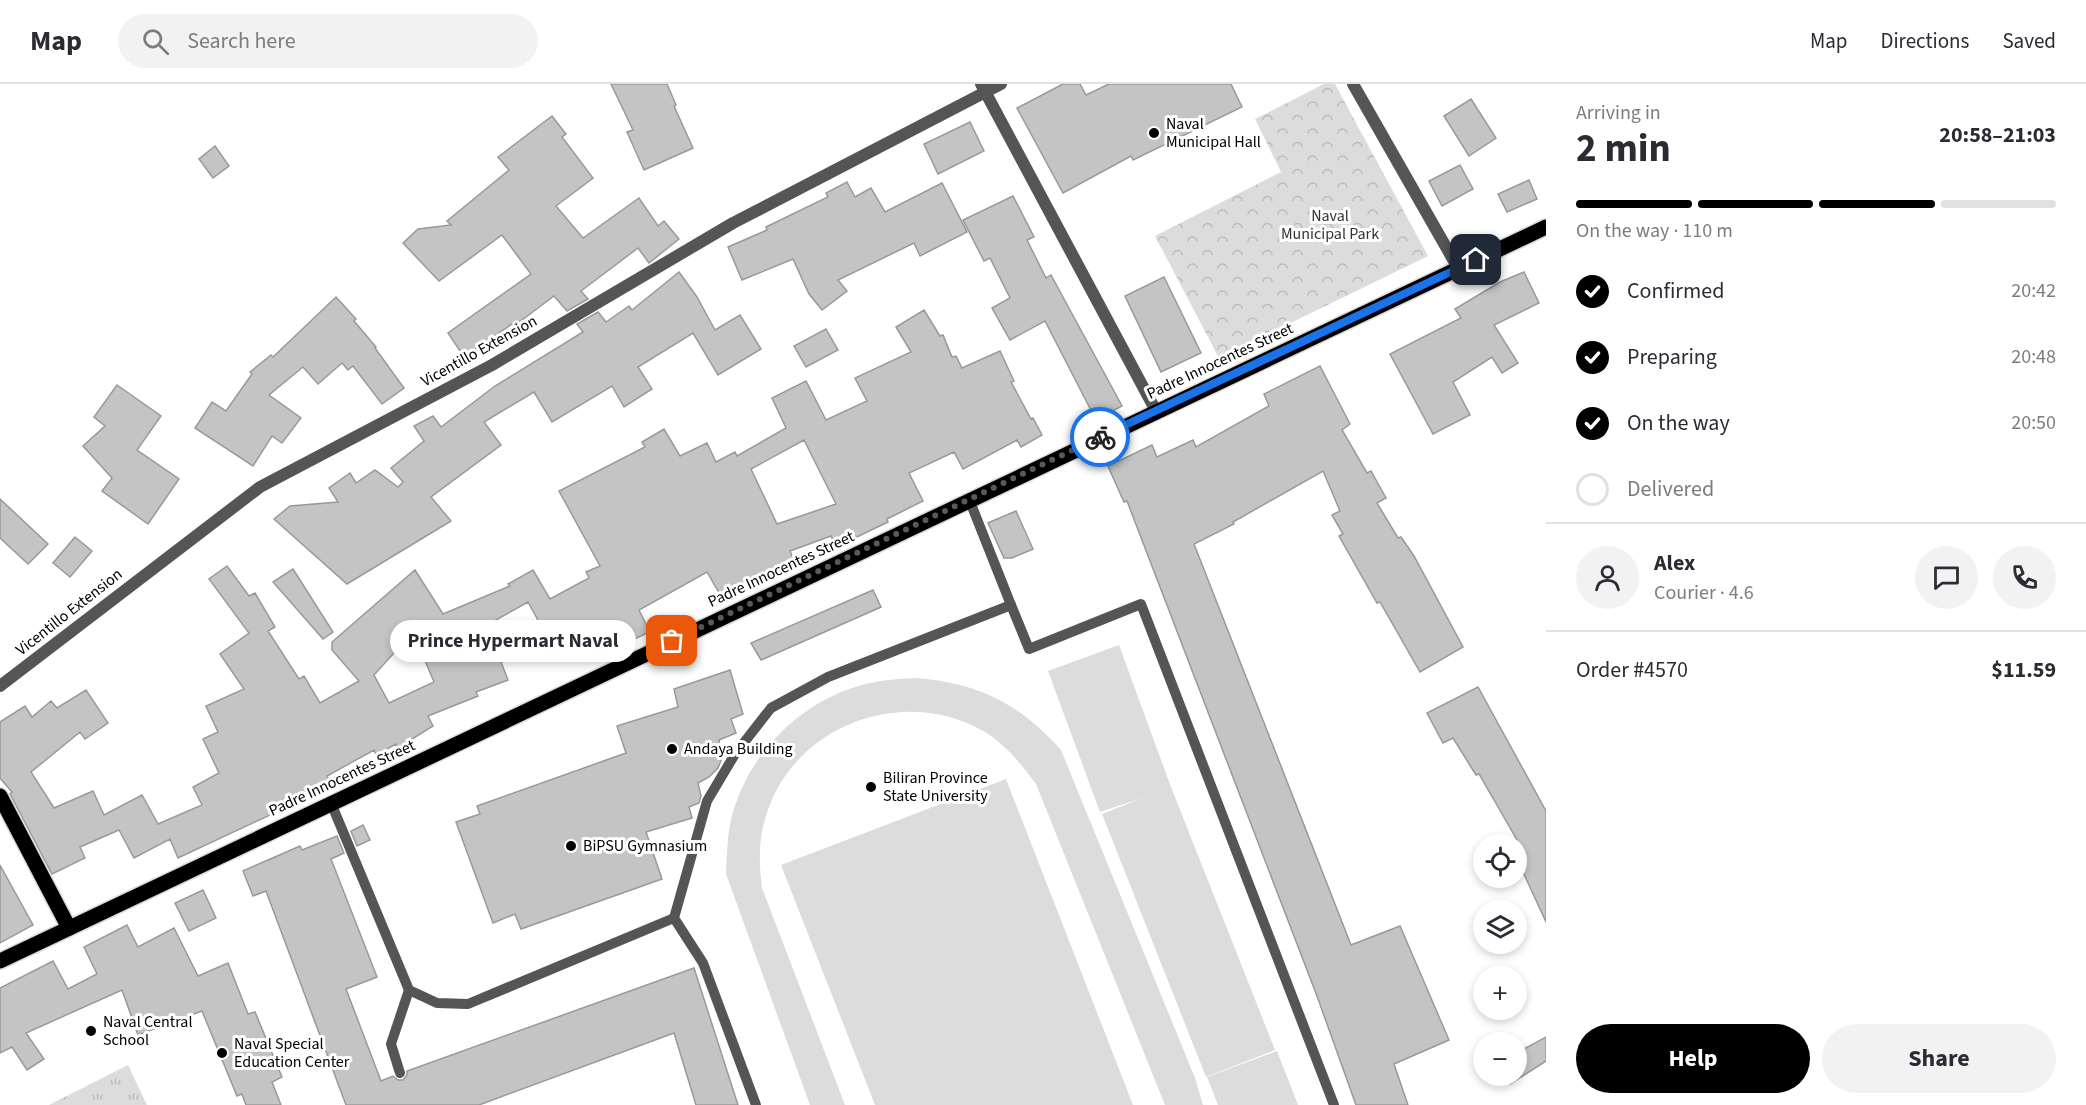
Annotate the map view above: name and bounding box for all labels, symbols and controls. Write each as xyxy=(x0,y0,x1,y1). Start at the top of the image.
search box xyxy=(118,14,538,68)
text: Map xyxy=(30,21,82,61)
icon: search xyxy=(139,25,172,58)
text: Search here xyxy=(187,25,296,57)
text: Map xyxy=(1810,26,1848,56)
text: Directions xyxy=(1881,26,1969,56)
text: Saved xyxy=(2002,26,2056,56)
text: Arriving in xyxy=(1576,99,1661,127)
place label: Naval Municipal Hall xyxy=(1166,113,1261,153)
text: 20:58–21:03 xyxy=(1939,119,2056,151)
text: 2 min xyxy=(1576,121,1671,177)
marker: Naval Municipal Hall xyxy=(1147,126,1161,140)
park label: Naval Municipal Park xyxy=(1281,205,1379,245)
text: On the way · 110 m xyxy=(1576,217,1733,245)
pin xyxy=(1450,234,1501,285)
icon: home xyxy=(1459,243,1492,276)
icon: check xyxy=(1576,275,1609,308)
text: Confirmed xyxy=(1627,275,1724,307)
text: 20:42 xyxy=(2011,277,2056,305)
street label: Vicentillo Extension xyxy=(417,310,541,392)
street label: Padre Innocentes Street xyxy=(1143,317,1297,405)
icon: check xyxy=(1576,341,1609,374)
text: Preparing xyxy=(1627,341,1717,373)
text: 20:48 xyxy=(2011,343,2056,371)
courier xyxy=(1070,407,1130,467)
icon: check xyxy=(1576,407,1609,440)
text: On the way xyxy=(1627,407,1730,439)
text: 20:50 xyxy=(2011,409,2056,437)
icon: bike xyxy=(1084,421,1117,454)
text: Delivered xyxy=(1627,473,1714,505)
street label: Padre Innocentes Street xyxy=(704,525,858,613)
button: person xyxy=(1576,546,1639,609)
button: chat xyxy=(1915,546,1978,609)
button: phone xyxy=(1993,546,2056,609)
text: Alex xyxy=(1654,547,1695,579)
street label: Vicentillo Extension xyxy=(11,563,127,661)
text: Courier · 4.6 xyxy=(1654,579,1754,607)
pin xyxy=(646,615,697,666)
callout: Prince Hypermart Naval xyxy=(390,620,636,662)
icon: bag xyxy=(655,624,688,657)
text: Prince Hypermart Naval xyxy=(407,627,619,655)
text: Order #4570 xyxy=(1576,654,1688,686)
text: $11.59 xyxy=(1991,654,2056,686)
street label: Padre Innocentes Street xyxy=(265,734,419,822)
place label: Andaya Building xyxy=(684,738,793,760)
marker: Andaya Building xyxy=(665,742,679,756)
place label: Biliran Province State University xyxy=(883,767,988,807)
marker: Biliran Province State University xyxy=(864,780,878,794)
map controls xyxy=(1473,834,1527,1086)
button: locate xyxy=(1473,834,1527,888)
place label: BiPSU Gymnasium xyxy=(583,835,707,857)
marker: BiPSU Gymnasium xyxy=(564,839,578,853)
button: layers xyxy=(1473,900,1527,954)
button: + xyxy=(1473,966,1527,1020)
place label: Naval Central School xyxy=(103,1011,192,1051)
marker: Naval Central School xyxy=(84,1024,98,1038)
button: Help xyxy=(1576,1024,1810,1093)
button: Share xyxy=(1822,1024,2056,1093)
button: − xyxy=(1473,1032,1527,1086)
place label: Naval Special Education Center xyxy=(234,1033,350,1073)
marker: Naval Special Education Center xyxy=(215,1046,229,1060)

